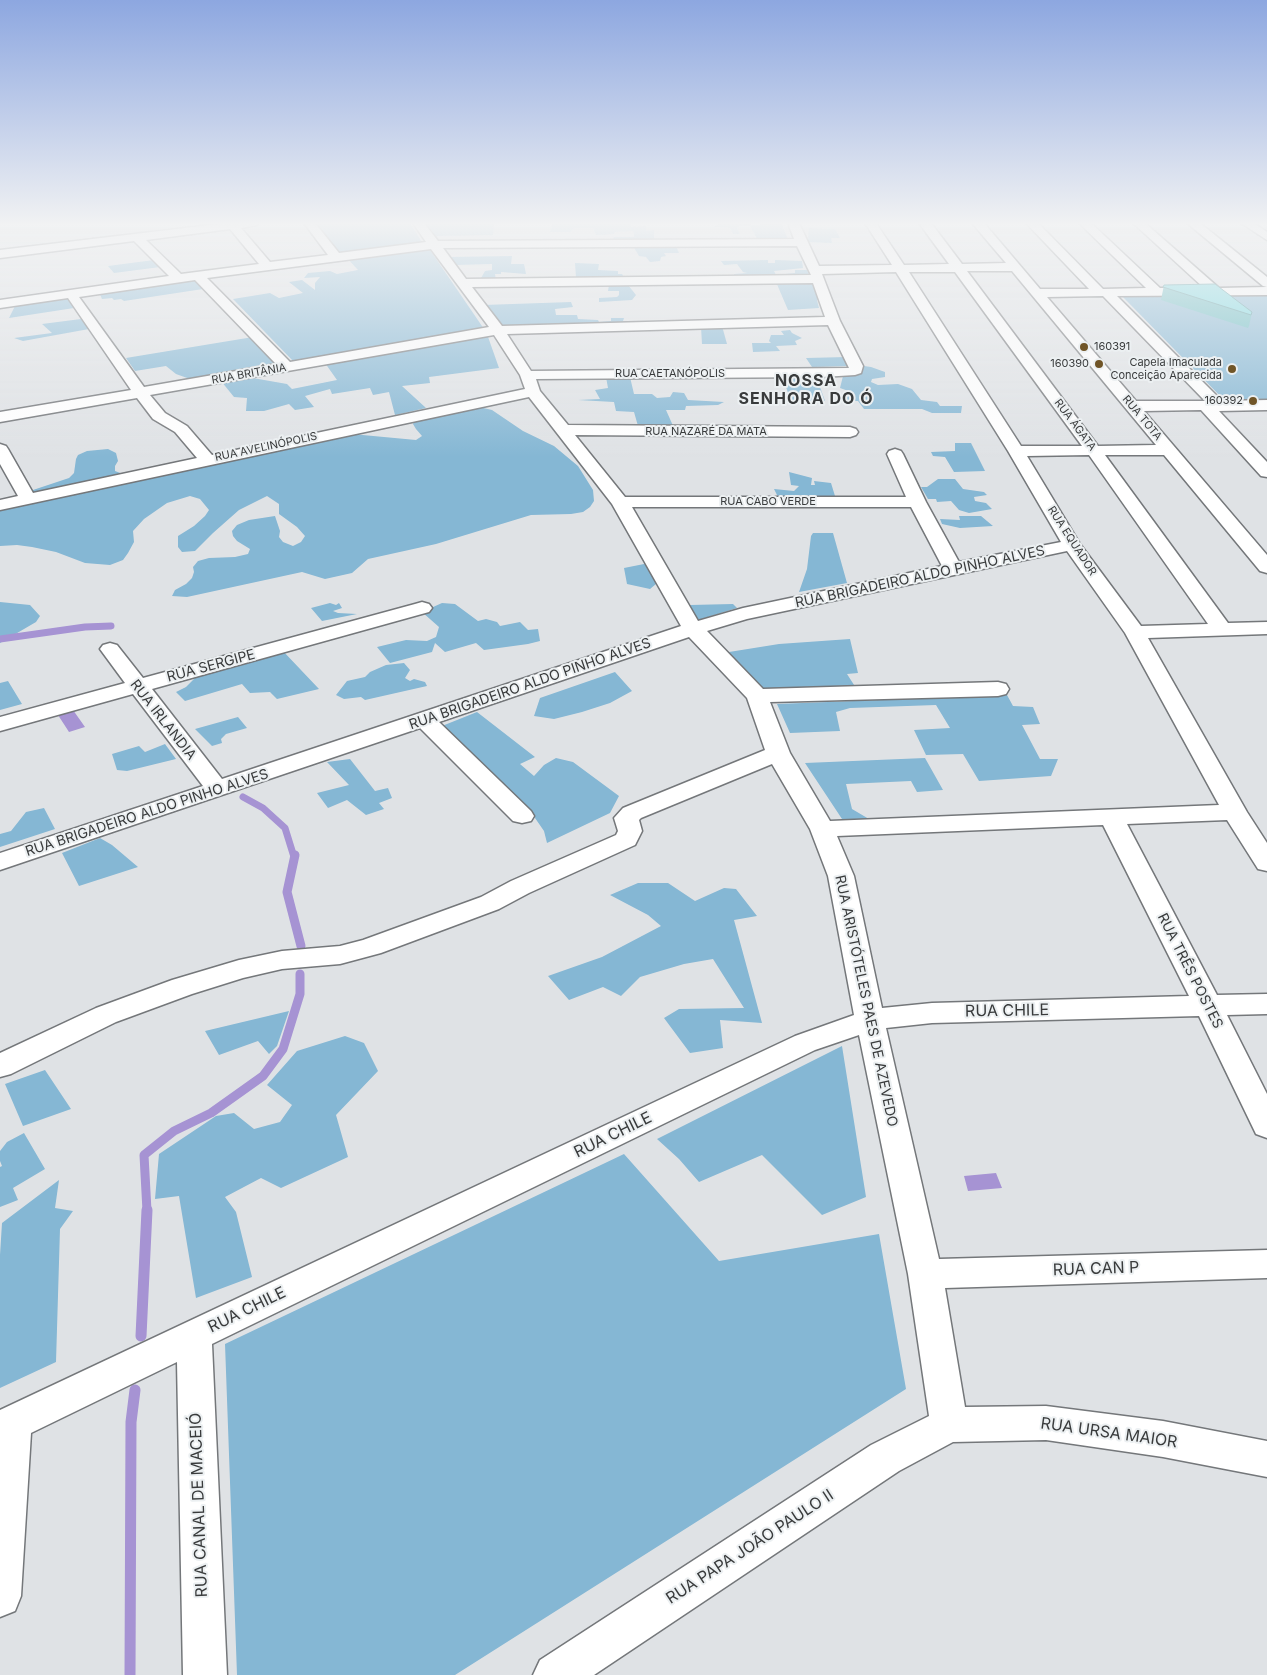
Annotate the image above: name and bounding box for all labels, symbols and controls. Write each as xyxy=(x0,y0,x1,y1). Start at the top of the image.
place label: 160391 xyxy=(1094,340,1130,354)
marker: 160391 xyxy=(1078,341,1090,353)
place label: Capela Imaculada Conceição Aparecida xyxy=(1110,356,1222,382)
place label: 160390 xyxy=(1050,357,1089,371)
marker: 160390 xyxy=(1093,358,1105,370)
street label: RUA BRITÂNIA xyxy=(211,361,287,387)
marker: Capela Imaculada Conceição Aparecida xyxy=(1226,363,1238,375)
street label: RUA CAETANÓPOLIS xyxy=(615,367,725,381)
district label: NOSSA SENHORA DO Ó xyxy=(737,371,875,409)
street label: RUA TOTA xyxy=(1119,393,1165,443)
place label: 160392 xyxy=(1204,394,1243,408)
marker: 160392 xyxy=(1247,395,1259,407)
street label: RUA ÁGATA xyxy=(1051,397,1099,453)
street label: RUA NAZARÉ DA MATA xyxy=(645,425,767,439)
street label: RUA AVELINÓPOLIS xyxy=(214,430,318,464)
street label: RUA CABO VERDE xyxy=(720,495,816,509)
street label: RUA EQUADOR xyxy=(1045,504,1099,578)
street label: RUA BRIGADEIRO ALDO PINHO ALVES xyxy=(794,542,1046,612)
street label: RUA BRIGADEIRO ALDO PINHO ALVES xyxy=(407,635,653,733)
street label: RUA SERGIPE xyxy=(165,646,257,686)
street label: RUA IRLANDIA xyxy=(126,677,200,763)
street label: RUA BRIGADEIRO ALDO PINHO ALVES xyxy=(23,766,271,860)
street label: RUA ARISTÓTELES PAES DE AZEVEDO xyxy=(831,874,901,1128)
street label: RUA TRÊS POSTES xyxy=(1154,911,1226,1031)
street label: RUA CHILE xyxy=(965,1001,1049,1021)
street label: RUA CHILE xyxy=(571,1108,655,1162)
street label: RUA CAN P xyxy=(1052,1258,1140,1280)
street label: RUA CHILE xyxy=(205,1283,289,1337)
street label: RUA CANAL DE MACEIÓ xyxy=(186,1412,212,1598)
street label: RUA URSA MAIOR xyxy=(1039,1414,1179,1452)
street label: RUA PAPA JOÃO PAULO II xyxy=(663,1486,837,1608)

